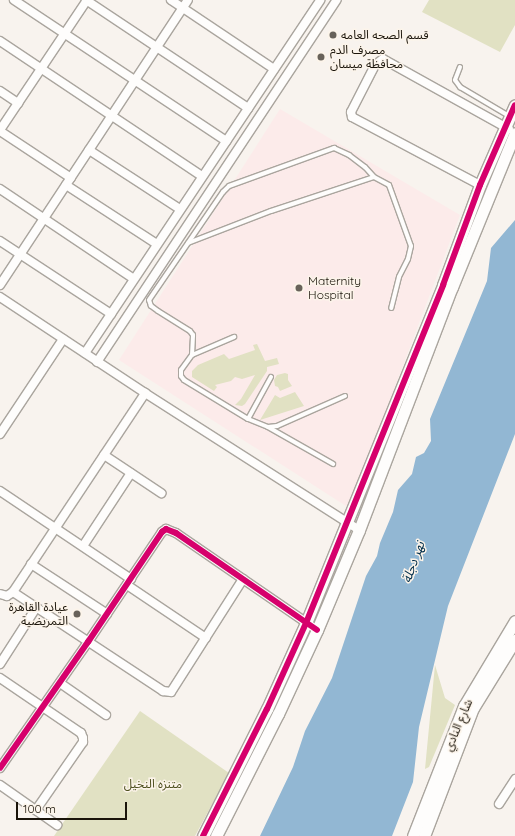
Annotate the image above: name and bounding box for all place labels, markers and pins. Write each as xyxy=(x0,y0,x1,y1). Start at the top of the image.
place label: قسم الصحه العامه xyxy=(341,28,429,42)
marker: قسم الصحه العامه xyxy=(328,30,338,40)
place label: مصرف الدم محافظة ميسان xyxy=(330,43,403,71)
marker: مصرف الدم محافظة ميسان xyxy=(315,51,327,63)
place label: Maternity Hospital xyxy=(308,274,361,302)
marker: Maternity Hospital xyxy=(293,282,305,294)
place label: عيادة القاهرة التمريضية xyxy=(9,600,68,628)
marker: عيادة القاهرة التمريضية xyxy=(71,608,83,620)

